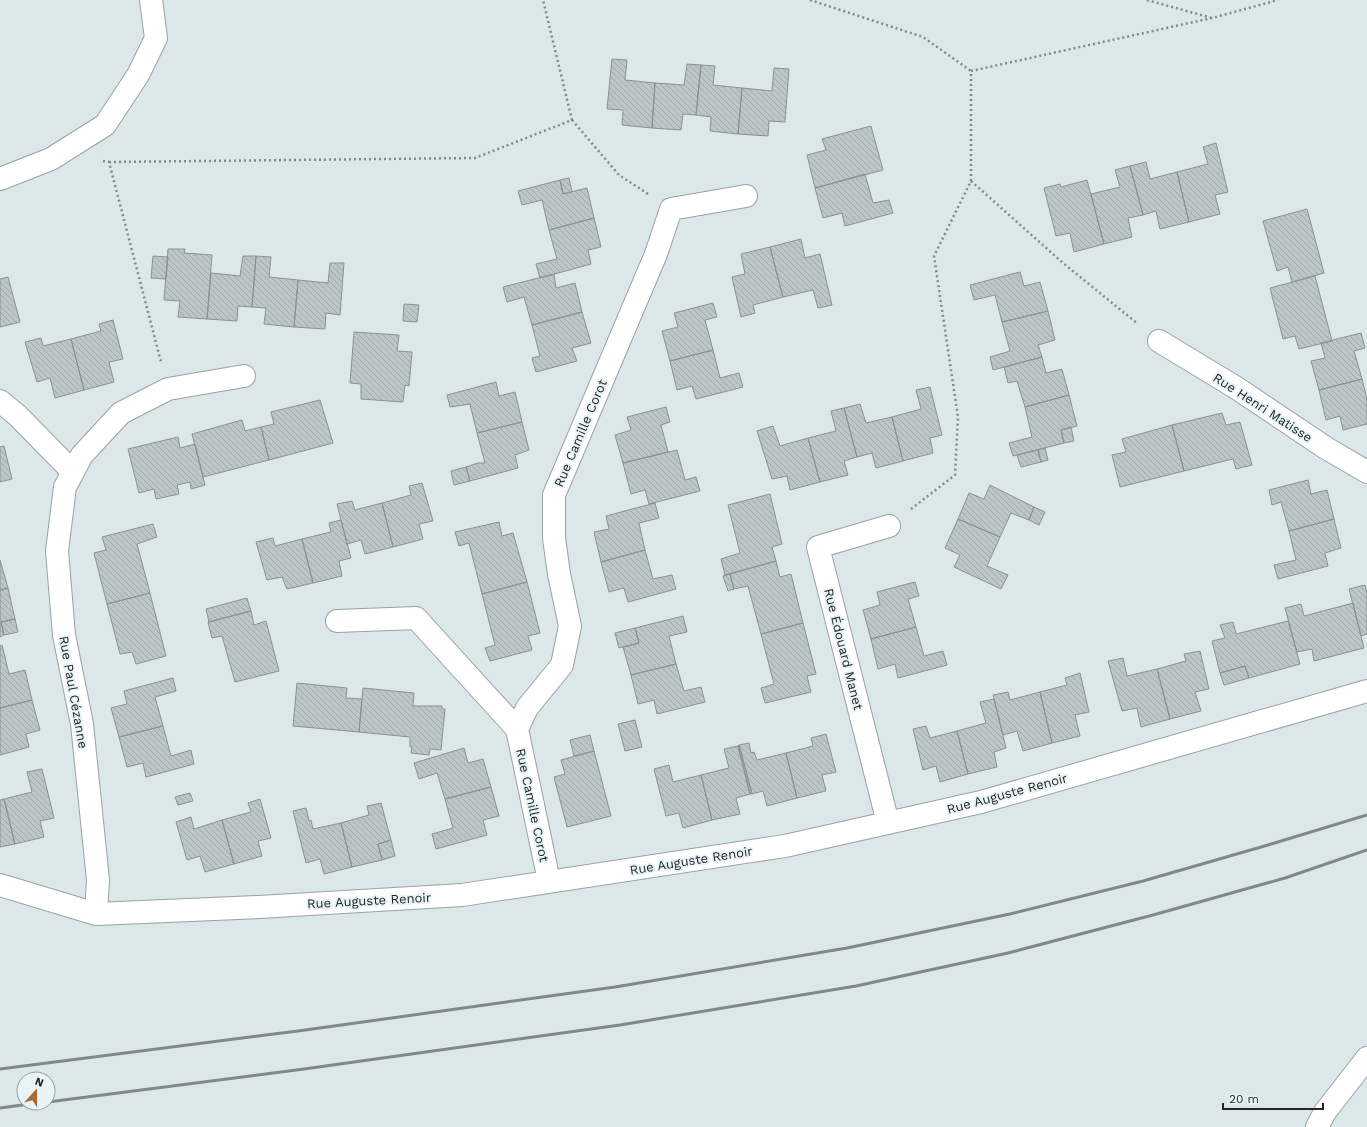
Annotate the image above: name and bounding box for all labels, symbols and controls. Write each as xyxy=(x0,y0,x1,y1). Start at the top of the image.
street label: Rue Henri Matisse xyxy=(1210,370,1315,445)
street label: Rue Camille Corot xyxy=(551,377,610,489)
street label: Rue Édouard Manet xyxy=(821,587,867,712)
street label: Rue Paul Cézanne xyxy=(56,635,91,750)
street label: Rue Camille Corot xyxy=(513,747,552,864)
street label: Rue Auguste Renoir xyxy=(945,770,1069,817)
street label: Rue Auguste Renoir xyxy=(629,843,754,878)
street label: Rue Auguste Renoir xyxy=(307,890,431,911)
north arrow xyxy=(16,1071,56,1111)
text: N xyxy=(33,1075,46,1090)
scale bar xyxy=(1223,1085,1323,1111)
text: 20 m xyxy=(1229,1092,1259,1106)

